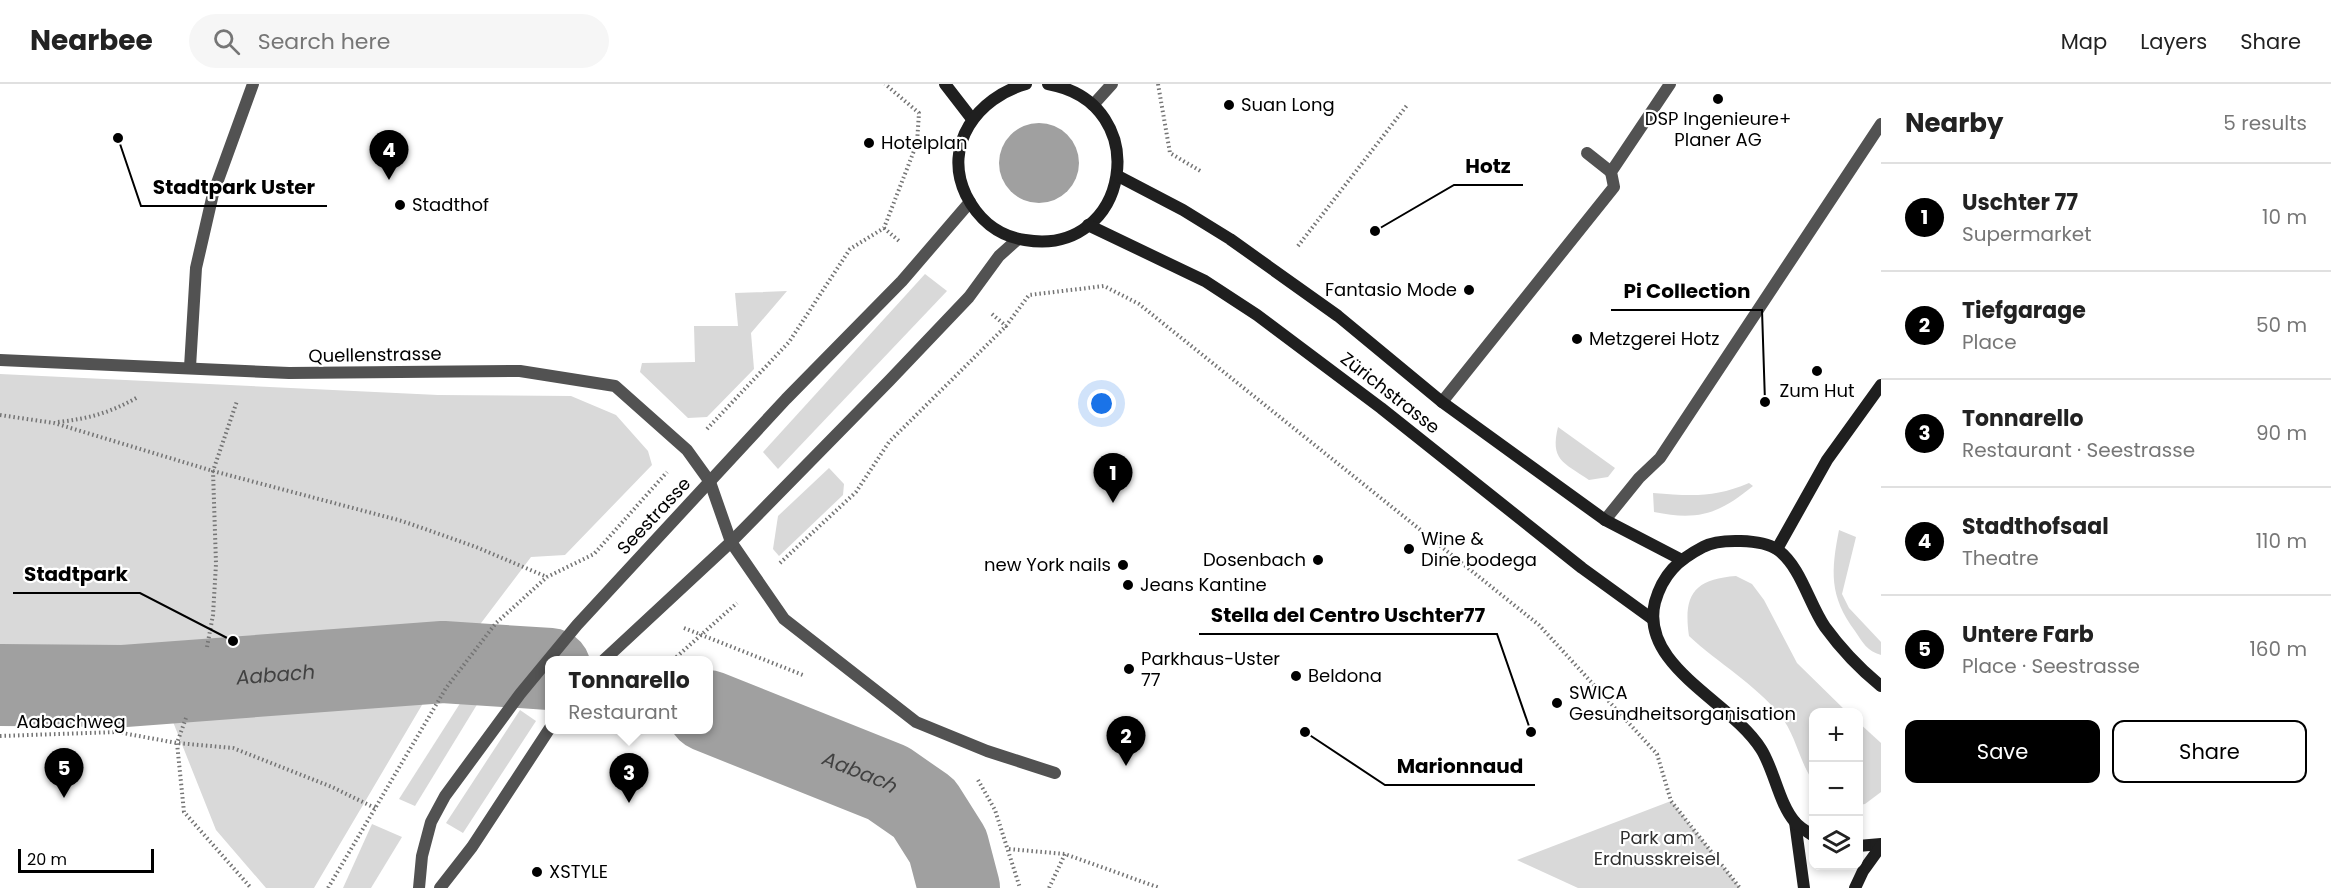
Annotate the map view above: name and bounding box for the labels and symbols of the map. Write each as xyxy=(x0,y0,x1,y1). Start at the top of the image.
place label: Suan Long xyxy=(1241,92,1335,117)
marker: DSP Ingenieure+ Planer AG xyxy=(1711,92,1725,106)
marker: Suan Long xyxy=(1222,98,1236,112)
place label: DSP Ingenieure+ Planer AG xyxy=(1645,106,1791,152)
pin: 4 xyxy=(370,130,408,180)
place label: Hotelplan xyxy=(881,130,967,155)
marker: Hotelplan xyxy=(862,136,876,150)
callout: Hotz xyxy=(1454,147,1523,185)
text: Hotz xyxy=(1465,152,1511,180)
callout: Stadtpark Uster xyxy=(141,168,327,206)
text: Stadtpark Uster xyxy=(153,173,316,201)
place label: Stadthof xyxy=(412,192,489,217)
marker: Stadthof xyxy=(393,198,407,212)
callout: Pi Collection xyxy=(1611,272,1762,310)
place label: Fantasio Mode xyxy=(1325,277,1457,302)
text: Pi Collection xyxy=(1623,277,1751,305)
marker: Fantasio Mode xyxy=(1462,283,1476,297)
place label: Metzgerei Hotz xyxy=(1589,326,1720,351)
marker: Metzgerei Hotz xyxy=(1570,332,1584,346)
street label: Quellenstrasse xyxy=(308,341,442,368)
street label: Zürichstrasse xyxy=(1335,346,1445,439)
marker: Zum Hut xyxy=(1810,364,1824,378)
place label: Zum Hut xyxy=(1779,378,1855,403)
your location xyxy=(1087,389,1116,418)
pin: 1 xyxy=(1094,454,1132,503)
street label: Seestrasse xyxy=(611,471,696,560)
place label: Wine & Dine bodega xyxy=(1421,526,1537,572)
marker: Wine & Dine bodega xyxy=(1402,542,1416,556)
place label: Dosenbach xyxy=(1203,547,1306,572)
place label: new York nails xyxy=(984,552,1111,577)
marker: Dosenbach xyxy=(1311,553,1325,567)
callout: Stadtpark xyxy=(13,555,140,593)
marker: new York nails xyxy=(1116,558,1130,572)
text: Stadtpark xyxy=(24,560,129,588)
place label: Jeans Kantine xyxy=(1140,572,1267,597)
marker: Jeans Kantine xyxy=(1121,578,1135,592)
callout: Stella del Centro Uschter77 xyxy=(1199,596,1497,634)
text: Stella del Centro Uschter77 xyxy=(1211,601,1485,629)
place label: Parkhaus-Uster 77 xyxy=(1141,646,1280,692)
water label: Aabach xyxy=(234,658,316,692)
marker: Parkhaus-Uster 77 xyxy=(1122,662,1136,676)
place label: Beldona xyxy=(1308,663,1382,688)
marker: Beldona xyxy=(1289,669,1303,683)
place label: SWICA Gesundheitsorganisation xyxy=(1569,680,1796,726)
marker: SWICA Gesundheitsorganisation xyxy=(1550,696,1564,710)
street label: Aabachweg xyxy=(16,709,126,734)
pin: 2 xyxy=(1106,716,1146,766)
water label: Aabach xyxy=(817,744,904,800)
callout: Marionnaud xyxy=(1385,747,1535,785)
pin: 5 xyxy=(44,748,84,798)
text: Marionnaud xyxy=(1397,752,1523,780)
pin: 3 xyxy=(610,754,648,803)
park label: Park am Erdnusskreisel xyxy=(1594,825,1720,871)
scale bar xyxy=(18,846,154,874)
place label: XSTYLE xyxy=(549,859,608,884)
marker: XSTYLE xyxy=(530,865,544,879)

